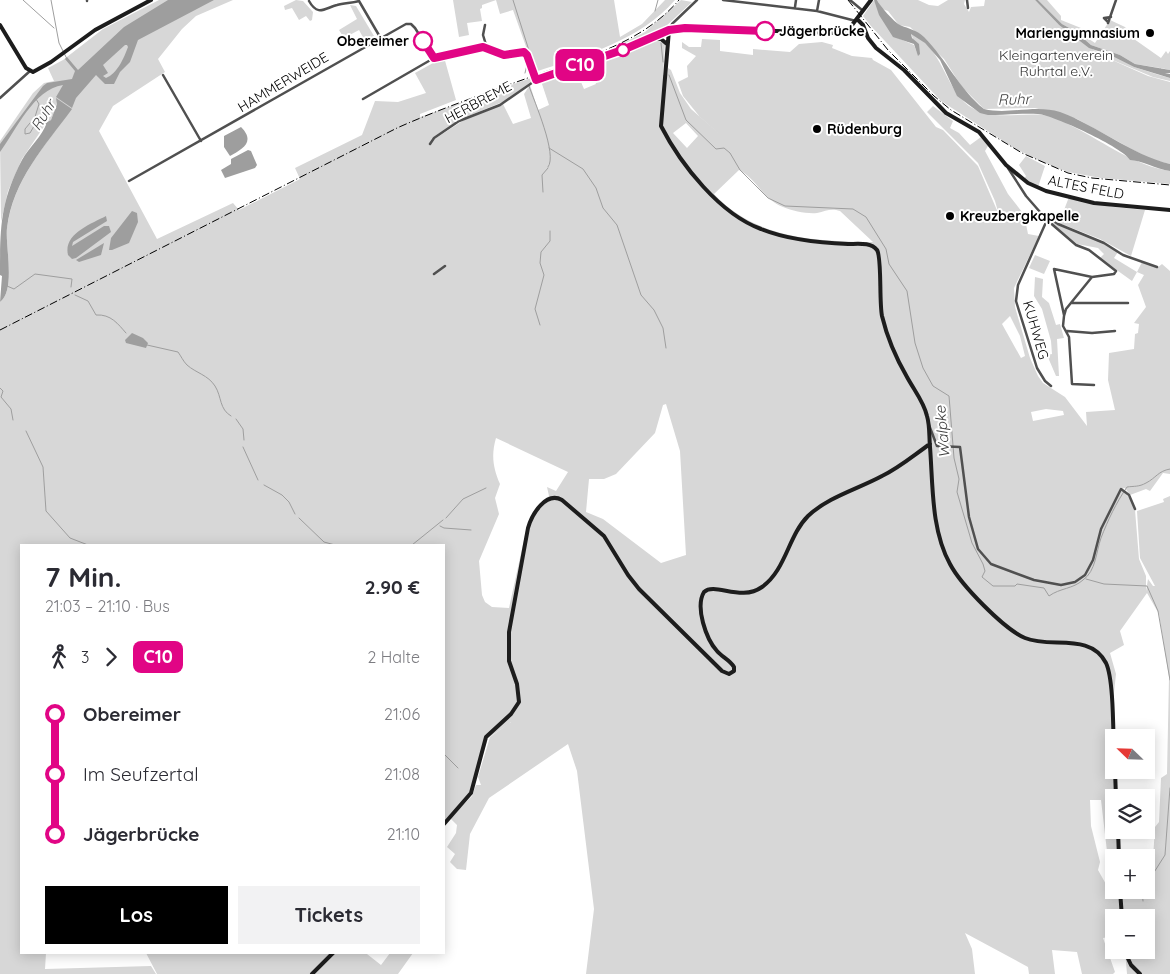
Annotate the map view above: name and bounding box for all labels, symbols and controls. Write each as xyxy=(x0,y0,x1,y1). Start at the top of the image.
marker: Jägerbrücke xyxy=(755,21,775,41)
place label: Jägerbrücke xyxy=(779,22,865,40)
place label: Mariengymnasium xyxy=(1015,24,1140,42)
marker: Mariengymnasium xyxy=(1144,27,1156,39)
marker: Obereimer xyxy=(413,31,433,51)
place label: Obereimer xyxy=(337,32,409,50)
unlabelled marker xyxy=(616,43,630,57)
park label: Kleingartenverein Ruhrtal e.V. xyxy=(999,46,1113,80)
street label: HAMMERWEIDE xyxy=(234,48,332,116)
line badge: C10 xyxy=(551,49,609,81)
text: C10 xyxy=(565,53,595,76)
street label: HERBREME xyxy=(441,77,515,127)
water label: Ruhr xyxy=(997,89,1033,109)
water label: Ruhr xyxy=(26,94,61,134)
place label: Rüdenburg xyxy=(827,120,902,138)
marker: Rüdenburg xyxy=(811,123,823,135)
street label: ALTES FELD xyxy=(1046,171,1126,203)
place label: Kreuzbergkapelle xyxy=(960,207,1079,225)
marker: Kreuzbergkapelle xyxy=(944,210,956,222)
street label: KUHWEG xyxy=(1019,298,1053,362)
water label: Walpke xyxy=(930,405,954,459)
text: 7 Min. xyxy=(45,559,121,594)
text: 2.90 € xyxy=(365,575,420,599)
text: 21:03 – 21:10 · Bus xyxy=(45,596,170,616)
icon: walk xyxy=(45,643,73,671)
icon: forward xyxy=(97,643,125,671)
text: C10 xyxy=(143,645,173,668)
text: 3 xyxy=(81,647,89,667)
text: 2 Halte xyxy=(368,647,420,667)
text: Obereimer xyxy=(83,702,181,726)
text: 21:06 xyxy=(384,704,420,724)
north arrow xyxy=(1105,729,1155,779)
map controls xyxy=(1105,729,1155,959)
text: Im Seufzertal xyxy=(83,762,199,786)
text: 21:08 xyxy=(384,764,420,784)
button: layers xyxy=(1105,789,1155,839)
text: Jägerbrücke xyxy=(83,822,199,846)
text: 21:10 xyxy=(387,824,420,844)
button: + xyxy=(1105,849,1155,899)
button: Los xyxy=(45,886,228,944)
button: Tickets xyxy=(238,886,420,944)
button: − xyxy=(1105,909,1155,959)

